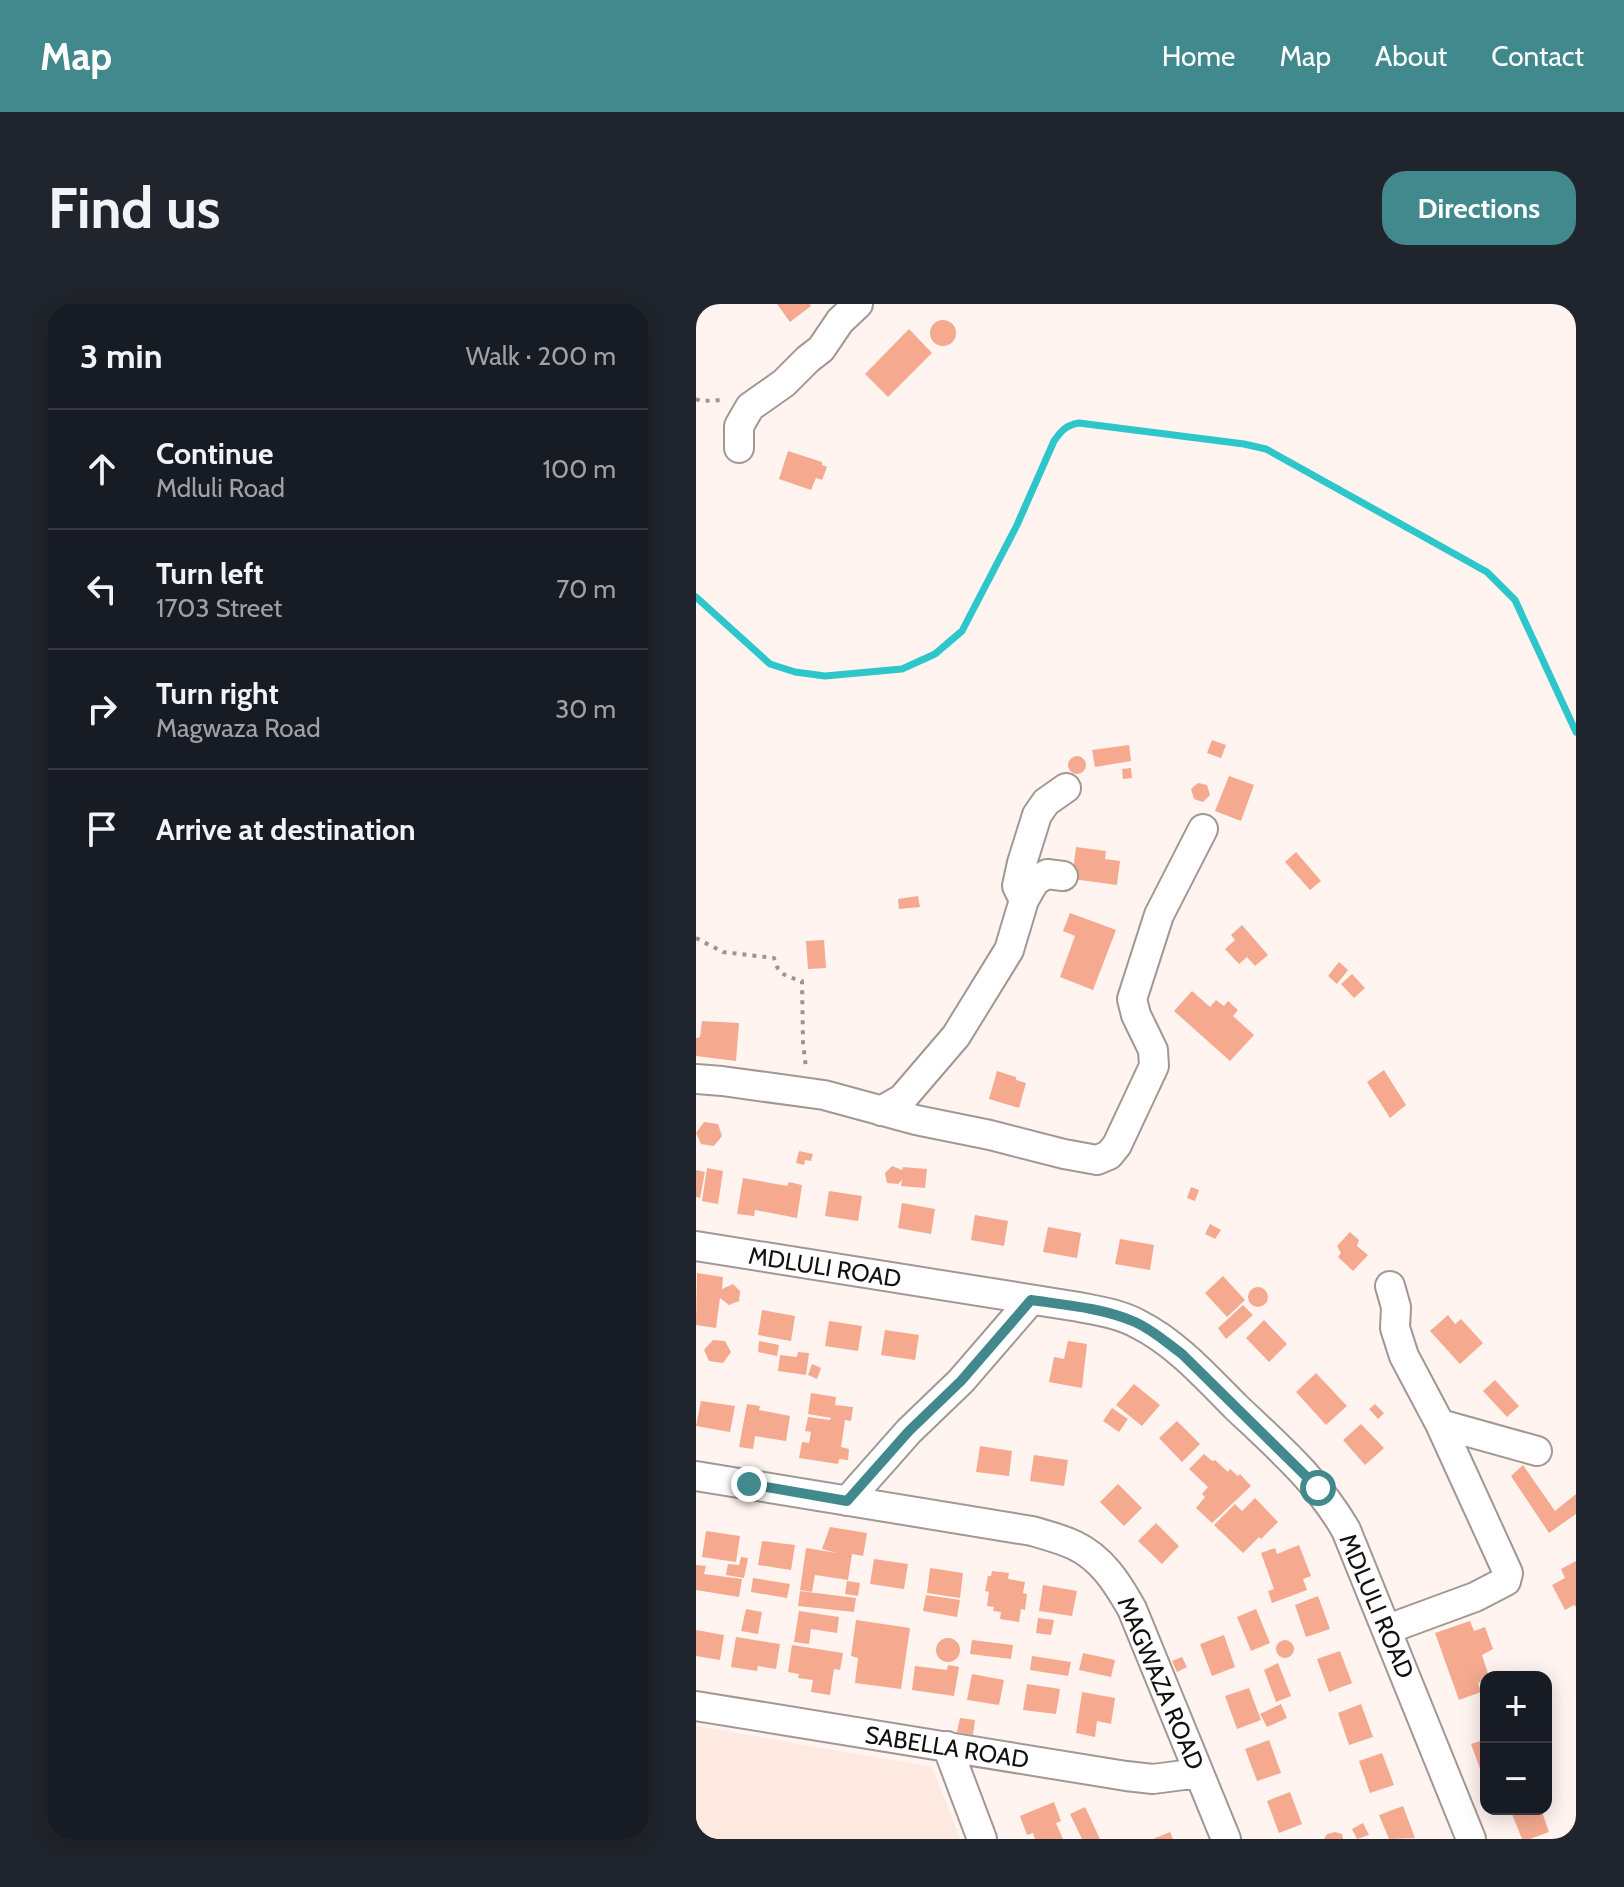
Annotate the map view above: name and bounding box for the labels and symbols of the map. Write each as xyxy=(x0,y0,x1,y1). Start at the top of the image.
street label: MDLULI ROAD xyxy=(747,1241,903,1293)
route end xyxy=(731,1466,767,1502)
route start xyxy=(1300,1470,1336,1506)
street label: MDLULI ROAD xyxy=(1334,1529,1420,1683)
street label: MAGWAZA ROAD xyxy=(1112,1592,1210,1774)
street label: SABELLA ROAD xyxy=(863,1720,1031,1774)

